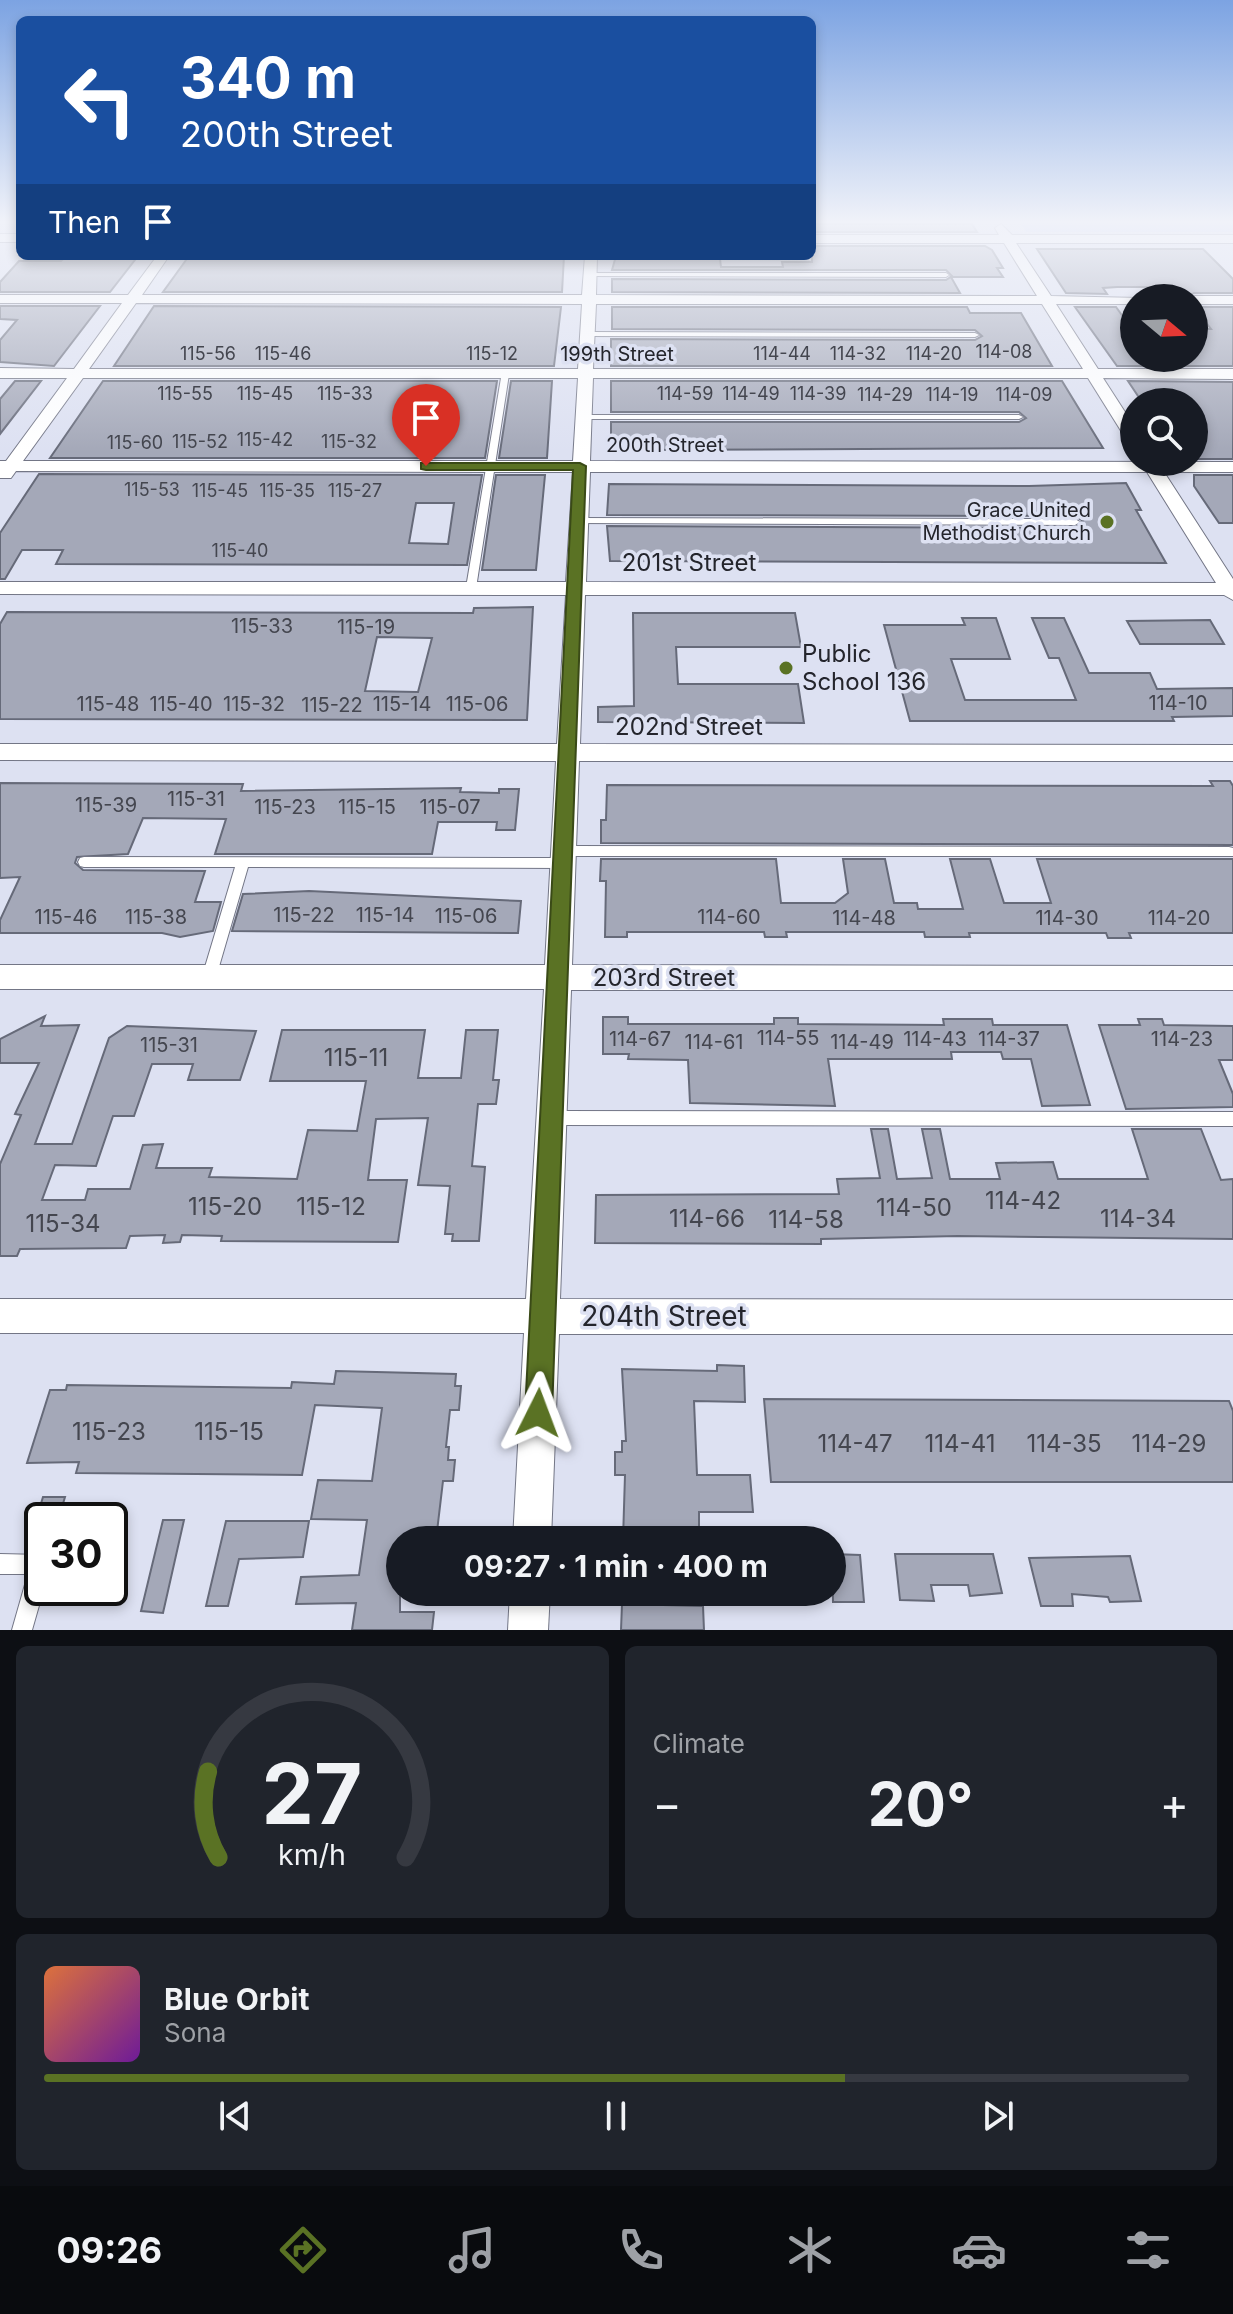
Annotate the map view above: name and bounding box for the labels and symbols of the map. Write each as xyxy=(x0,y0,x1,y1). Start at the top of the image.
north arrow xyxy=(1120,284,1208,372)
house number: 114-08 xyxy=(975,341,1033,362)
street label: 199th Street xyxy=(560,342,674,366)
house number: 115-56 xyxy=(180,343,236,364)
house number: 115-46 xyxy=(255,343,311,364)
house number: 115-12 xyxy=(466,343,518,364)
house number: 114-44 xyxy=(753,343,811,364)
house number: 114-32 xyxy=(830,343,886,364)
house number: 114-20 xyxy=(906,343,962,364)
house number: 115-55 xyxy=(157,383,213,404)
house number: 115-45 xyxy=(237,383,293,404)
house number: 115-33 xyxy=(317,383,373,404)
house number: 114-59 xyxy=(657,383,713,404)
house number: 114-49 xyxy=(722,383,780,404)
house number: 114-39 xyxy=(790,383,846,404)
pin xyxy=(392,384,460,466)
house number: 114-29 xyxy=(857,384,913,405)
house number: 114-19 xyxy=(925,384,979,405)
house number: 114-09 xyxy=(995,384,1053,405)
house number: 115-42 xyxy=(237,429,293,450)
house number: 115-52 xyxy=(172,431,228,452)
house number: 115-32 xyxy=(321,431,377,452)
house number: 115-60 xyxy=(107,432,163,453)
street label: 200th Street xyxy=(606,433,725,457)
house number: 115-53 xyxy=(124,479,180,500)
house number: 115-45 xyxy=(192,480,248,501)
house number: 115-35 xyxy=(259,480,315,501)
house number: 115-27 xyxy=(328,480,382,501)
place label: Grace United Methodist Church xyxy=(922,498,1091,545)
marker: Grace United Methodist Church xyxy=(1098,513,1116,531)
house number: 115-40 xyxy=(212,540,268,561)
street label: 201st Street xyxy=(622,548,756,577)
house number: 115-33 xyxy=(231,614,293,638)
house number: 115-19 xyxy=(337,615,395,639)
place label: Public School 136 xyxy=(802,639,926,696)
marker: Public School 136 xyxy=(777,659,795,677)
house number: 114-10 xyxy=(1148,691,1208,715)
house number: 115-48 xyxy=(77,692,139,716)
house number: 115-40 xyxy=(149,692,213,716)
house number: 115-32 xyxy=(223,692,285,716)
house number: 115-14 xyxy=(373,692,431,716)
house number: 115-06 xyxy=(446,692,508,716)
house number: 115-22 xyxy=(301,693,363,717)
street label: 202nd Street xyxy=(615,712,763,741)
house number: 115-31 xyxy=(167,787,225,811)
house number: 115-39 xyxy=(75,793,137,817)
house number: 115-23 xyxy=(254,795,316,819)
house number: 115-15 xyxy=(338,795,396,819)
house number: 115-07 xyxy=(419,795,481,819)
house number: 115-22 xyxy=(273,903,335,927)
house number: 115-14 xyxy=(356,903,414,927)
house number: 115-06 xyxy=(435,904,497,928)
house number: 115-46 xyxy=(35,905,97,929)
house number: 115-38 xyxy=(125,905,187,929)
house number: 114-60 xyxy=(697,905,761,929)
house number: 114-48 xyxy=(832,906,896,930)
house number: 114-30 xyxy=(1035,906,1099,930)
house number: 114-20 xyxy=(1148,906,1210,930)
street label: 203rd Street xyxy=(593,963,735,992)
house number: 114-55 xyxy=(757,1026,819,1050)
house number: 114-67 xyxy=(609,1027,671,1051)
house number: 114-43 xyxy=(903,1027,967,1051)
house number: 114-37 xyxy=(978,1027,1040,1051)
house number: 114-23 xyxy=(1151,1027,1213,1051)
house number: 114-61 xyxy=(685,1030,743,1054)
house number: 114-49 xyxy=(830,1030,894,1054)
house number: 115-31 xyxy=(140,1033,198,1057)
house number: 115-11 xyxy=(324,1043,388,1072)
house number: 114-42 xyxy=(985,1186,1061,1215)
house number: 115-20 xyxy=(188,1192,262,1221)
house number: 115-12 xyxy=(296,1192,366,1221)
house number: 114-50 xyxy=(876,1193,952,1222)
house number: 114-66 xyxy=(669,1204,745,1233)
house number: 114-34 xyxy=(1100,1204,1176,1233)
house number: 114-58 xyxy=(768,1205,844,1234)
house number: 115-34 xyxy=(25,1209,101,1238)
street label: 204th Street xyxy=(581,1299,747,1333)
position arrow xyxy=(496,1371,580,1455)
house number: 115-23 xyxy=(72,1417,146,1446)
house number: 115-15 xyxy=(194,1417,264,1446)
house number: 114-47 xyxy=(817,1429,893,1458)
house number: 114-41 xyxy=(925,1429,995,1458)
house number: 114-35 xyxy=(1026,1429,1102,1458)
house number: 114-29 xyxy=(1132,1429,1206,1458)
speed limit sign: 30 xyxy=(24,1502,128,1606)

